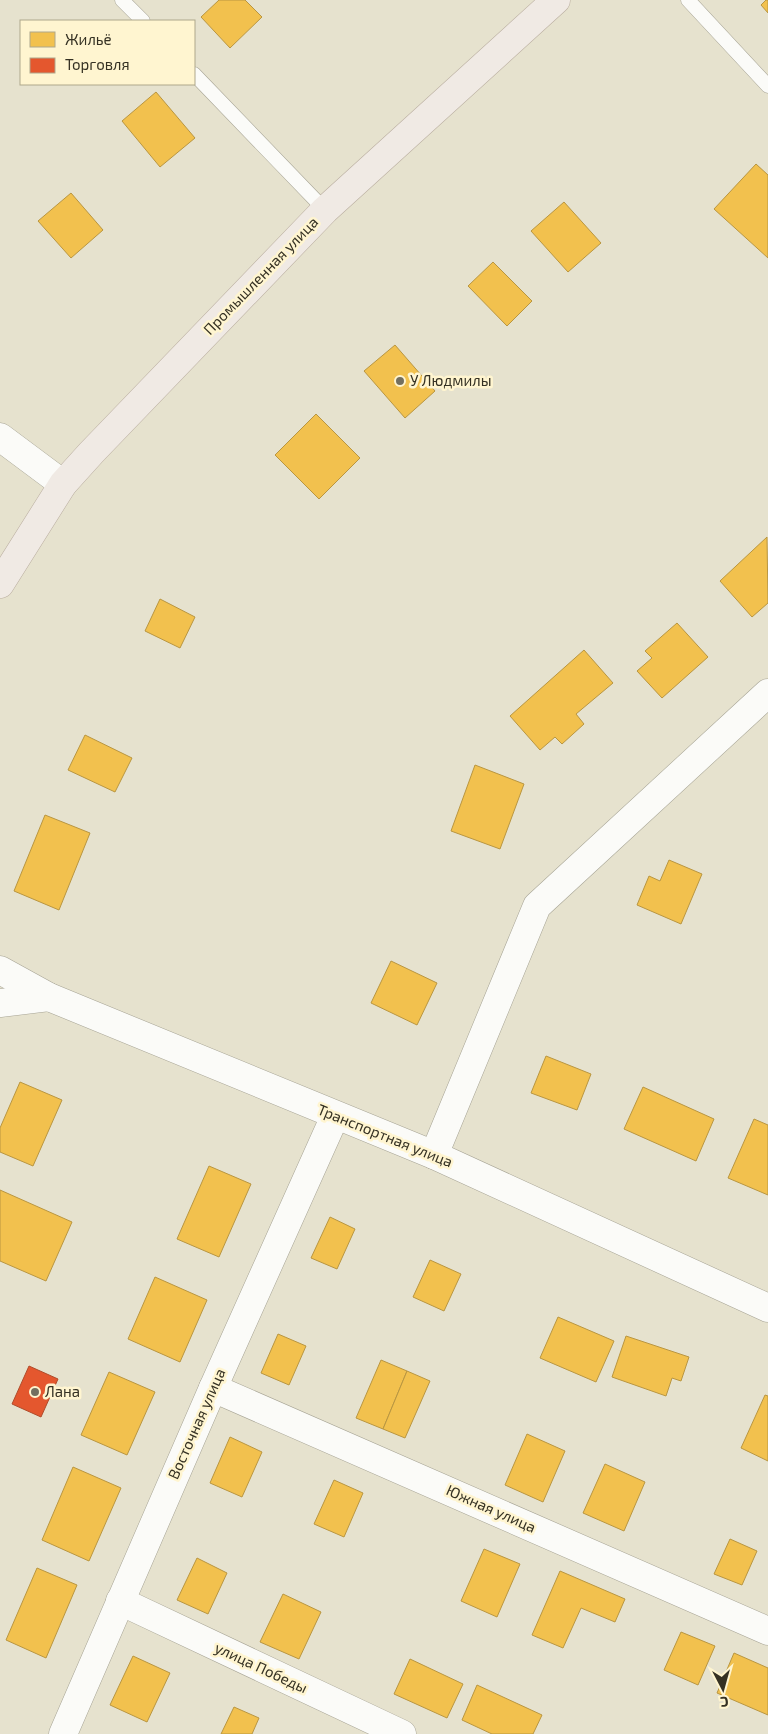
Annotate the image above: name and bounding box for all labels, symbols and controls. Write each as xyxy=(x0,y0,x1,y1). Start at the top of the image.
legend xyxy=(20,20,195,85)
text: Жильё xyxy=(65,30,112,48)
text: Торговля xyxy=(65,55,130,73)
street label: Промышленная улица xyxy=(199,213,322,339)
place label: У Людмилы xyxy=(410,371,492,389)
marker: У Людмилы xyxy=(394,375,406,387)
street label: Транспортная улица xyxy=(315,1100,456,1171)
street label: Восточная улица xyxy=(164,1365,230,1482)
place label: Лана xyxy=(45,1382,80,1400)
marker: Лана xyxy=(29,1386,41,1398)
street label: Южная улица xyxy=(443,1480,539,1537)
street label: улица Победы xyxy=(212,1638,311,1697)
north arrow xyxy=(698,1664,748,1714)
text: С xyxy=(719,1694,729,1711)

